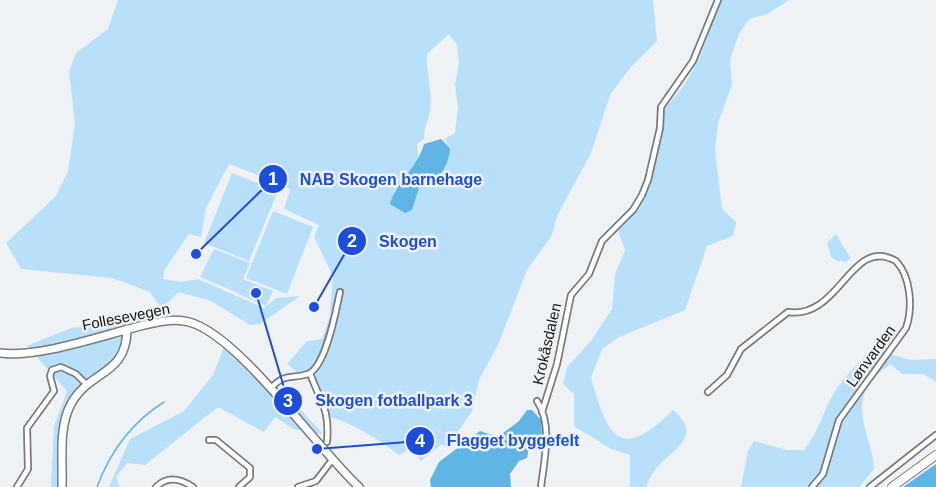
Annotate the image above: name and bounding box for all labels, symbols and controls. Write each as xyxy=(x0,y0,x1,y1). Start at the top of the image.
callout: NAB Skogen barnehage xyxy=(258,162,494,196)
text: 1 xyxy=(268,169,278,189)
text: NAB Skogen barnehage xyxy=(300,171,482,188)
callout: Skogen xyxy=(337,224,449,258)
text: 2 xyxy=(347,231,357,251)
text: Skogen xyxy=(379,233,437,250)
street label: Follesevegen xyxy=(80,300,171,333)
street label: Krokåsdalen xyxy=(529,301,564,386)
street label: Lønvarden xyxy=(843,322,899,390)
callout: Skogen fotballpark 3 xyxy=(273,384,485,418)
text: 3 xyxy=(283,391,293,411)
text: Skogen fotballpark 3 xyxy=(315,392,473,409)
callout: Flagget byggefelt xyxy=(405,424,591,458)
text: 4 xyxy=(415,431,425,451)
text: Flagget byggefelt xyxy=(447,432,580,449)

